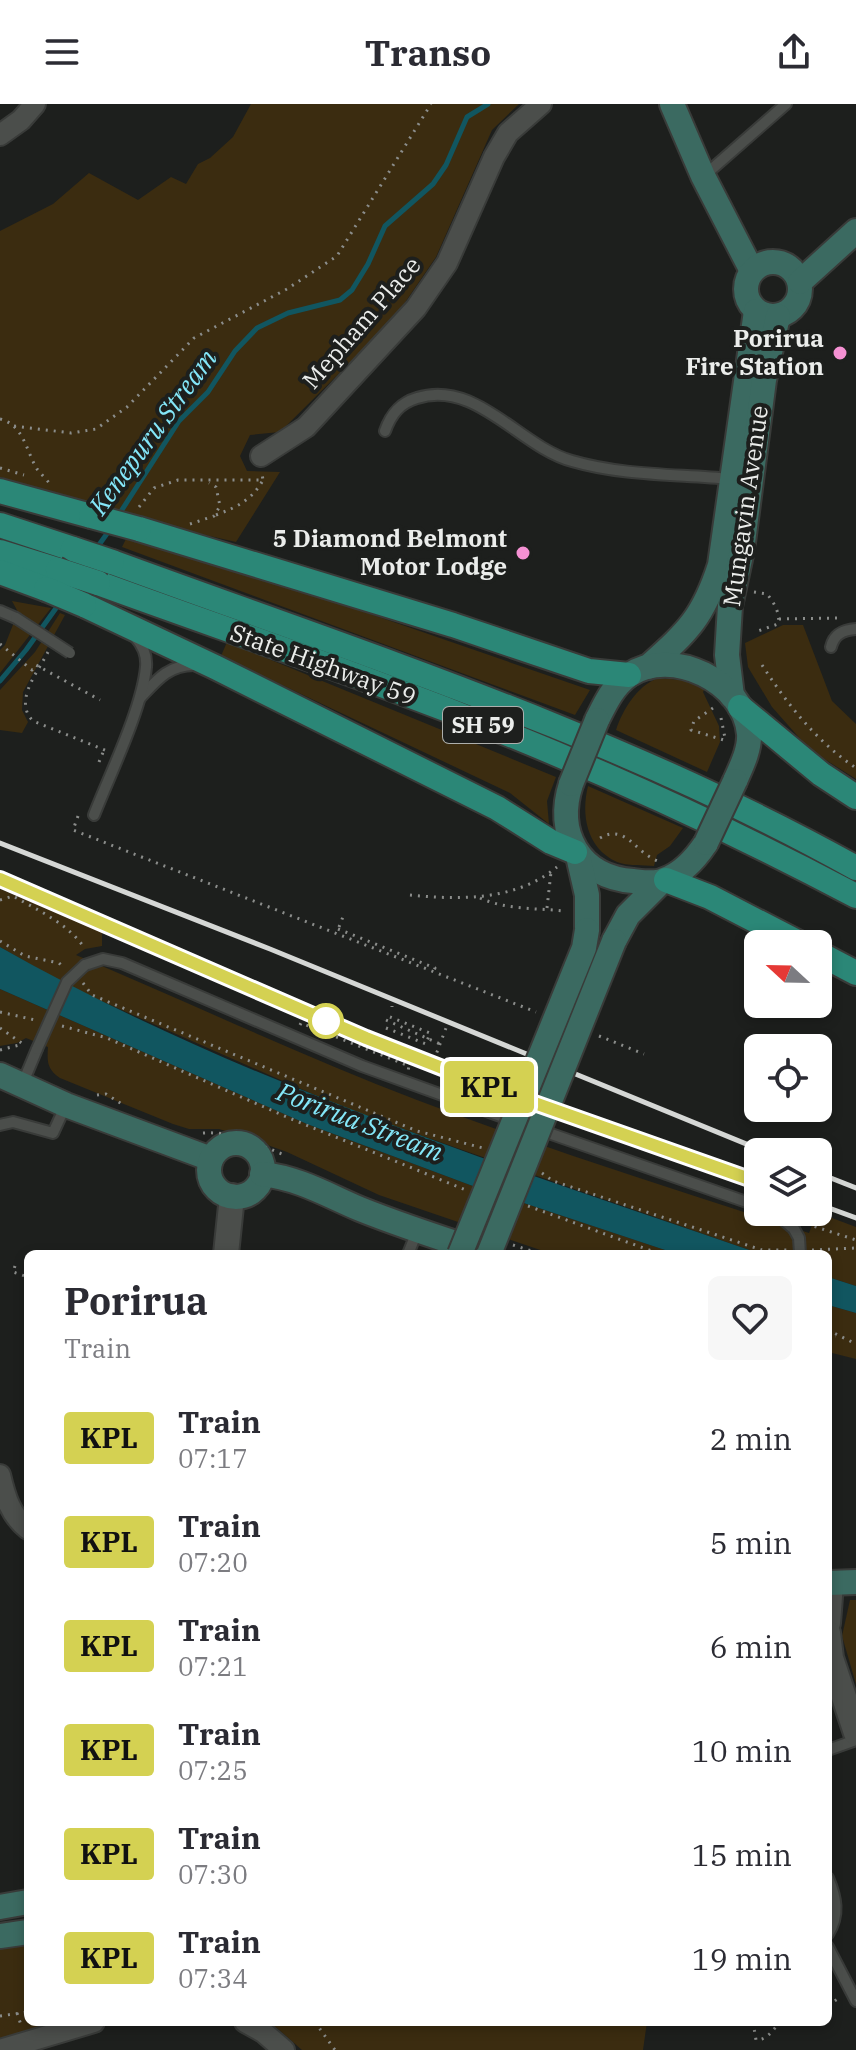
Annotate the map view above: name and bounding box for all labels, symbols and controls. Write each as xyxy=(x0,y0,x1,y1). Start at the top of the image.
text: Transo xyxy=(365,29,491,76)
icon: menu xyxy=(40,30,84,74)
icon: share xyxy=(772,30,816,74)
street label: Mepham Place xyxy=(295,249,428,395)
place label: Porirua Fire Station xyxy=(685,322,824,382)
water label: Kenepuru Stream xyxy=(80,342,224,522)
marker: Porirua Fire Station xyxy=(831,344,849,362)
street label: Mungavin Avenue xyxy=(715,403,775,608)
place label: 5 Diamond Belmont Motor Lodge xyxy=(273,522,507,582)
marker: 5 Diamond Belmont Motor Lodge xyxy=(514,544,532,562)
street label: State Highway 59 xyxy=(226,616,420,712)
road number: SH 59 xyxy=(443,707,523,743)
north arrow xyxy=(744,930,832,1018)
map controls xyxy=(744,930,832,1226)
unlabelled marker xyxy=(309,1004,343,1038)
button: locate xyxy=(744,1034,832,1122)
line badge: KPL xyxy=(443,1061,535,1113)
text: KPL xyxy=(460,1068,518,1105)
water label: Porirua Stream xyxy=(272,1073,448,1168)
button: layers xyxy=(744,1138,832,1226)
text: Porirua xyxy=(64,1276,208,1325)
button: heart xyxy=(708,1276,792,1360)
text: Train xyxy=(64,1331,131,1365)
text: Train xyxy=(178,1402,261,1441)
text: KPL xyxy=(80,1419,138,1456)
text: 2 min xyxy=(710,1419,792,1458)
text: 07:17 xyxy=(178,1441,248,1475)
text: Train xyxy=(178,1506,261,1545)
text: KPL xyxy=(80,1523,138,1560)
text: 5 min xyxy=(710,1523,792,1562)
text: 07:20 xyxy=(178,1545,248,1579)
text: Train xyxy=(178,1610,261,1649)
text: KPL xyxy=(80,1627,138,1664)
text: 6 min xyxy=(710,1627,792,1666)
text: 07:21 xyxy=(178,1649,248,1683)
text: Train xyxy=(178,1714,261,1753)
text: KPL xyxy=(80,1731,138,1768)
text: 10 min xyxy=(692,1731,792,1770)
text: 07:25 xyxy=(178,1753,248,1787)
text: Train xyxy=(178,1818,261,1857)
text: KPL xyxy=(80,1835,138,1872)
text: 15 min xyxy=(692,1835,792,1874)
text: 07:30 xyxy=(178,1857,248,1891)
text: Train xyxy=(178,1922,261,1961)
text: KPL xyxy=(80,1939,138,1976)
text: 19 min xyxy=(692,1939,792,1978)
text: 07:34 xyxy=(178,1961,248,1995)

